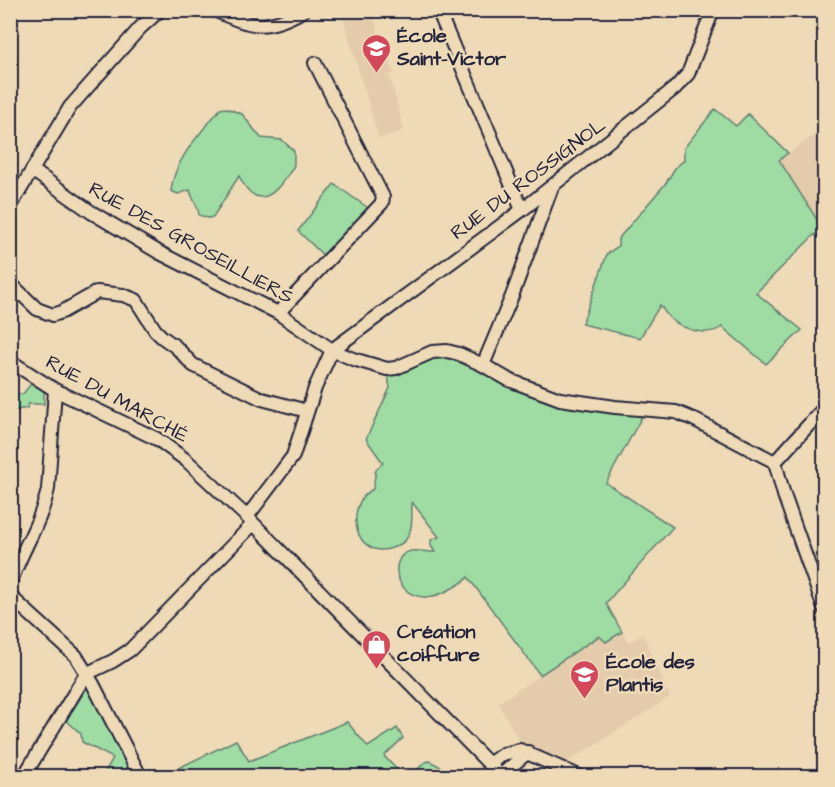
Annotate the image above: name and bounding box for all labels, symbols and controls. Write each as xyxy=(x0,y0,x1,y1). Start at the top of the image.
place label: École Saint-Victor xyxy=(396,22,507,73)
school or university icon: École Saint-Victor xyxy=(360,32,392,74)
street label: RUE DU ROSSIGNOL xyxy=(445,111,611,247)
street label: RUE DES GROSEILLIERS xyxy=(84,175,298,311)
street label: RUE DU MARCHÉ xyxy=(41,348,194,450)
place label: Création coiffure xyxy=(397,618,480,669)
shop icon: Création coiffure xyxy=(360,628,392,670)
place label: École des Plantis xyxy=(606,648,695,699)
school or university icon: École des Plantis xyxy=(569,658,601,700)

